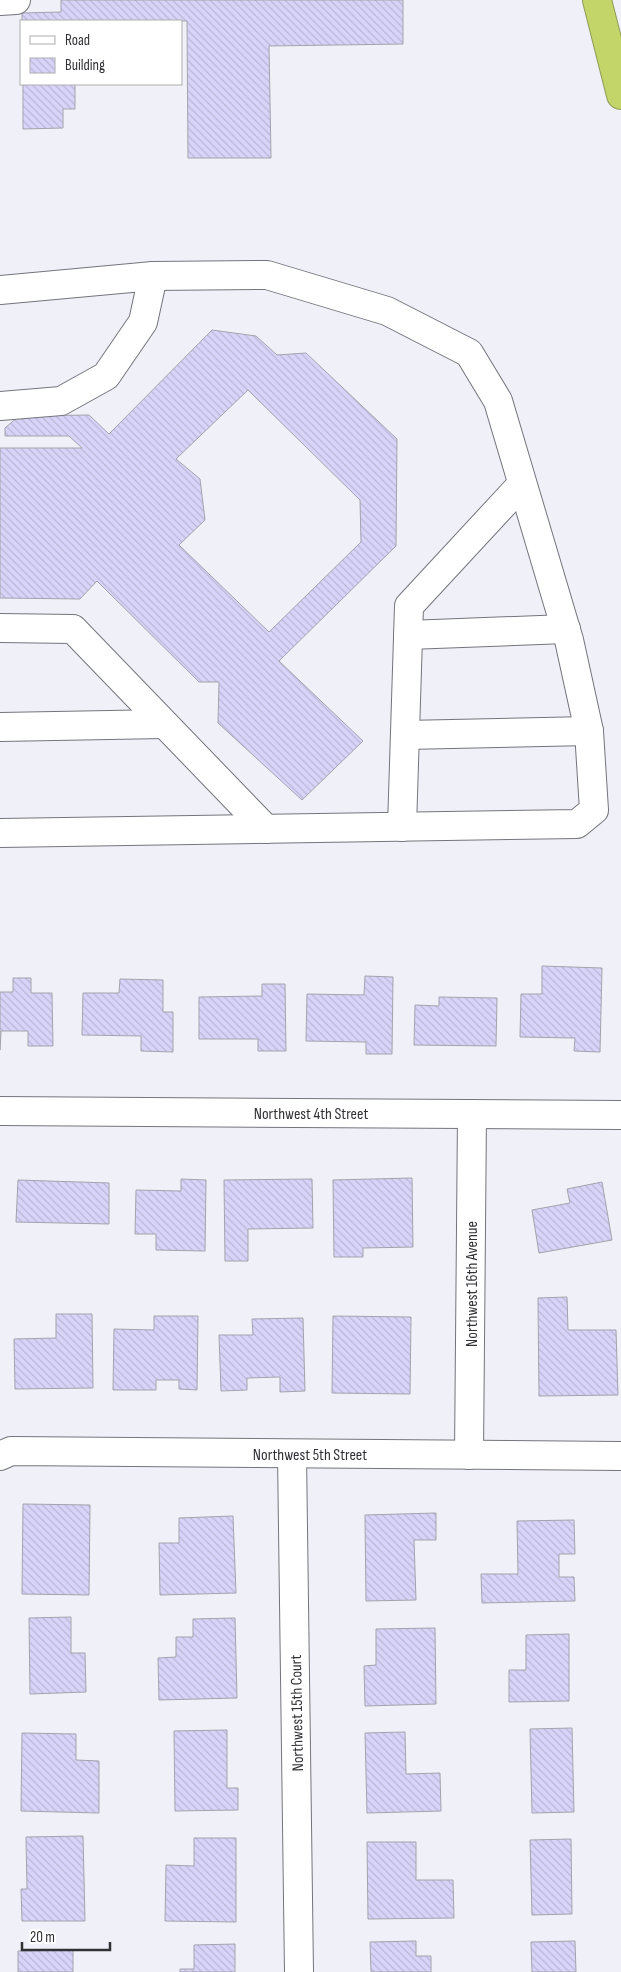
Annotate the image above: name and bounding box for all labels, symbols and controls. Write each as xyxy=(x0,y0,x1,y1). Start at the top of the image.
legend xyxy=(20,20,182,85)
text: Road xyxy=(65,31,90,50)
text: Building xyxy=(65,56,105,75)
street label: Northwest 4th Street xyxy=(254,1105,368,1124)
street label: Northwest 16th Avenue xyxy=(463,1221,482,1347)
street label: Northwest 5th Street xyxy=(253,1446,367,1465)
street label: Northwest 15th Court xyxy=(287,1654,308,1771)
scale bar xyxy=(22,1920,110,1952)
text: 20 m xyxy=(30,1928,55,1947)

